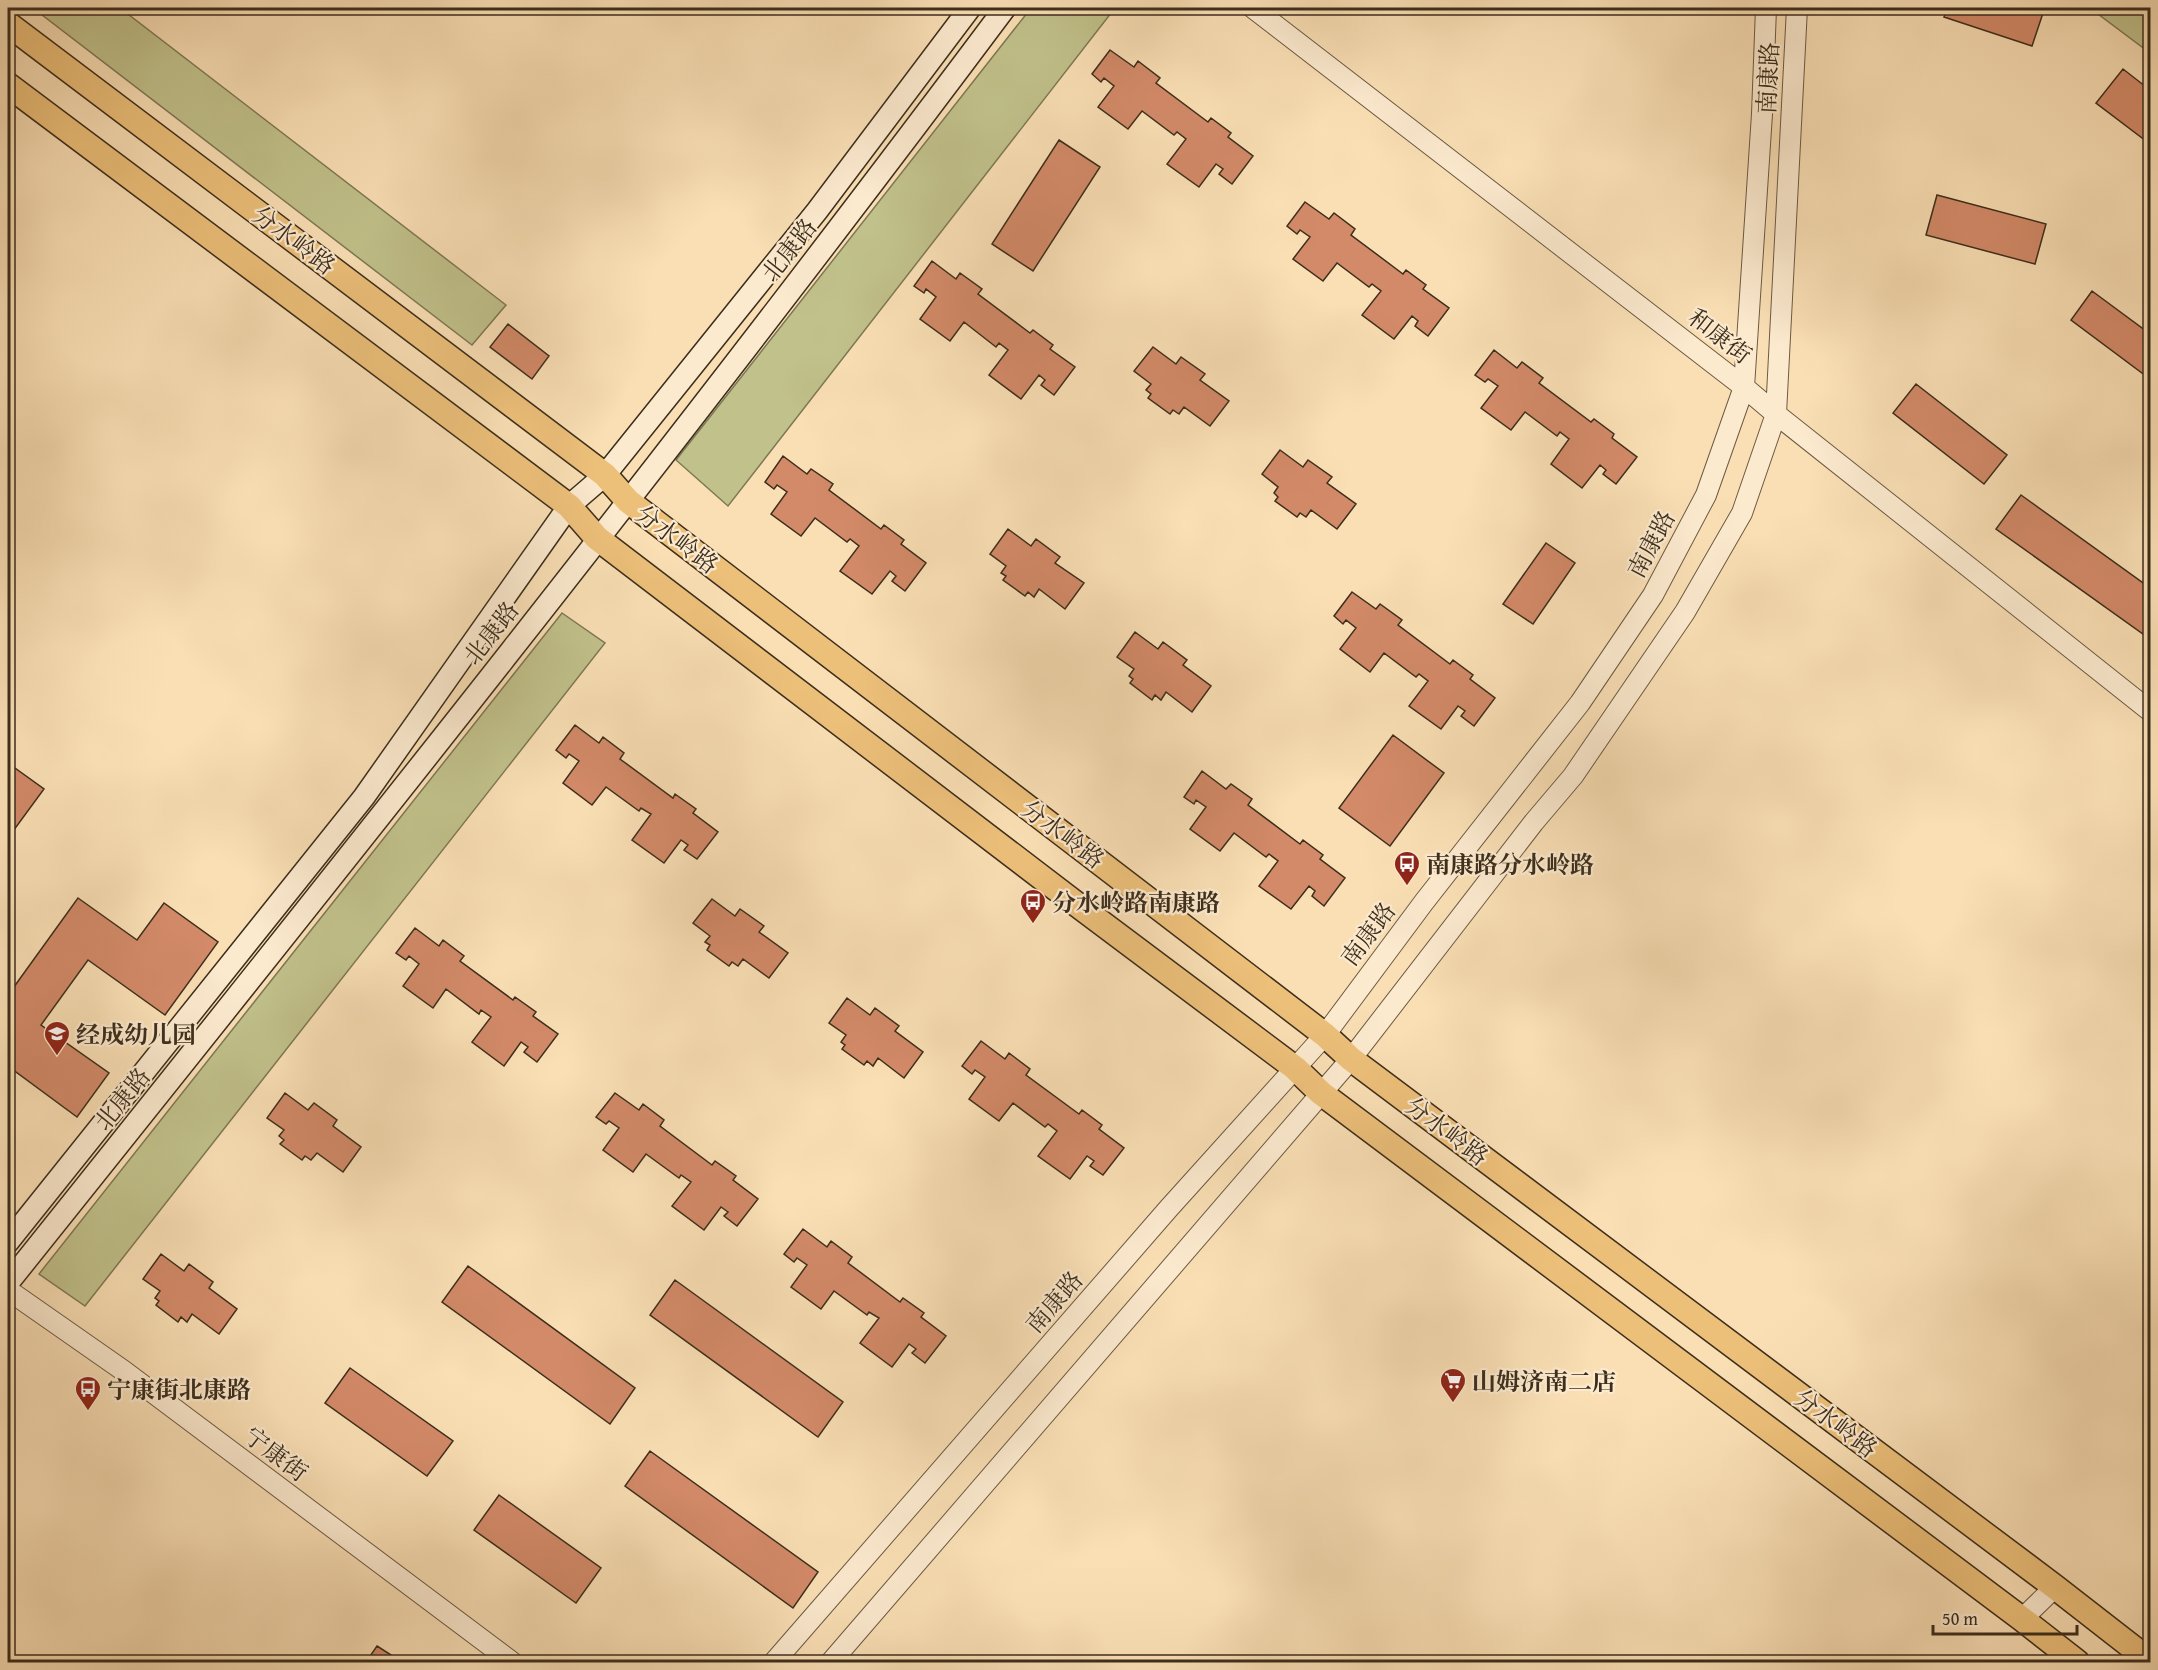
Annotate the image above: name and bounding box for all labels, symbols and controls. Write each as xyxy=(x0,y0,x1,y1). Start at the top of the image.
street label: 南康路 xyxy=(1749,41,1787,115)
street label: 分水岭路 xyxy=(245,197,343,283)
street label: 北康路 xyxy=(753,211,825,289)
street label: 和康街 xyxy=(1681,300,1759,372)
street label: 分水岭路 xyxy=(628,496,726,582)
street label: 南康路 xyxy=(1619,504,1683,584)
street label: 北康路 xyxy=(455,594,527,672)
street label: 分水岭路 xyxy=(1014,791,1112,877)
place label: 南康路分水岭路 xyxy=(1426,847,1594,882)
bus stop icon: 南康路分水岭路 xyxy=(1392,849,1422,887)
place label: 分水岭路南康路 xyxy=(1052,885,1220,920)
bus stop icon: 分水岭路南康路 xyxy=(1018,887,1048,925)
street label: 南康路 xyxy=(1332,895,1404,973)
place label: 经成幼儿园 xyxy=(76,1017,196,1052)
school or university icon: 经成幼儿园 xyxy=(42,1019,72,1057)
street label: 北康路 xyxy=(86,1060,158,1138)
street label: 分水岭路 xyxy=(1398,1088,1496,1174)
street label: 南康路 xyxy=(1017,1263,1091,1341)
place label: 山姆济南二店 xyxy=(1472,1364,1616,1399)
supermarket icon: 山姆济南二店 xyxy=(1438,1366,1468,1404)
place label: 宁康街北康路 xyxy=(107,1372,251,1407)
bus stop icon: 宁康街北康路 xyxy=(73,1374,103,1412)
street label: 分水岭路 xyxy=(1787,1380,1885,1466)
street label: 宁康街 xyxy=(237,1418,315,1490)
scale bar xyxy=(1933,1598,2077,1636)
text: 50 m xyxy=(1942,1605,1978,1632)

